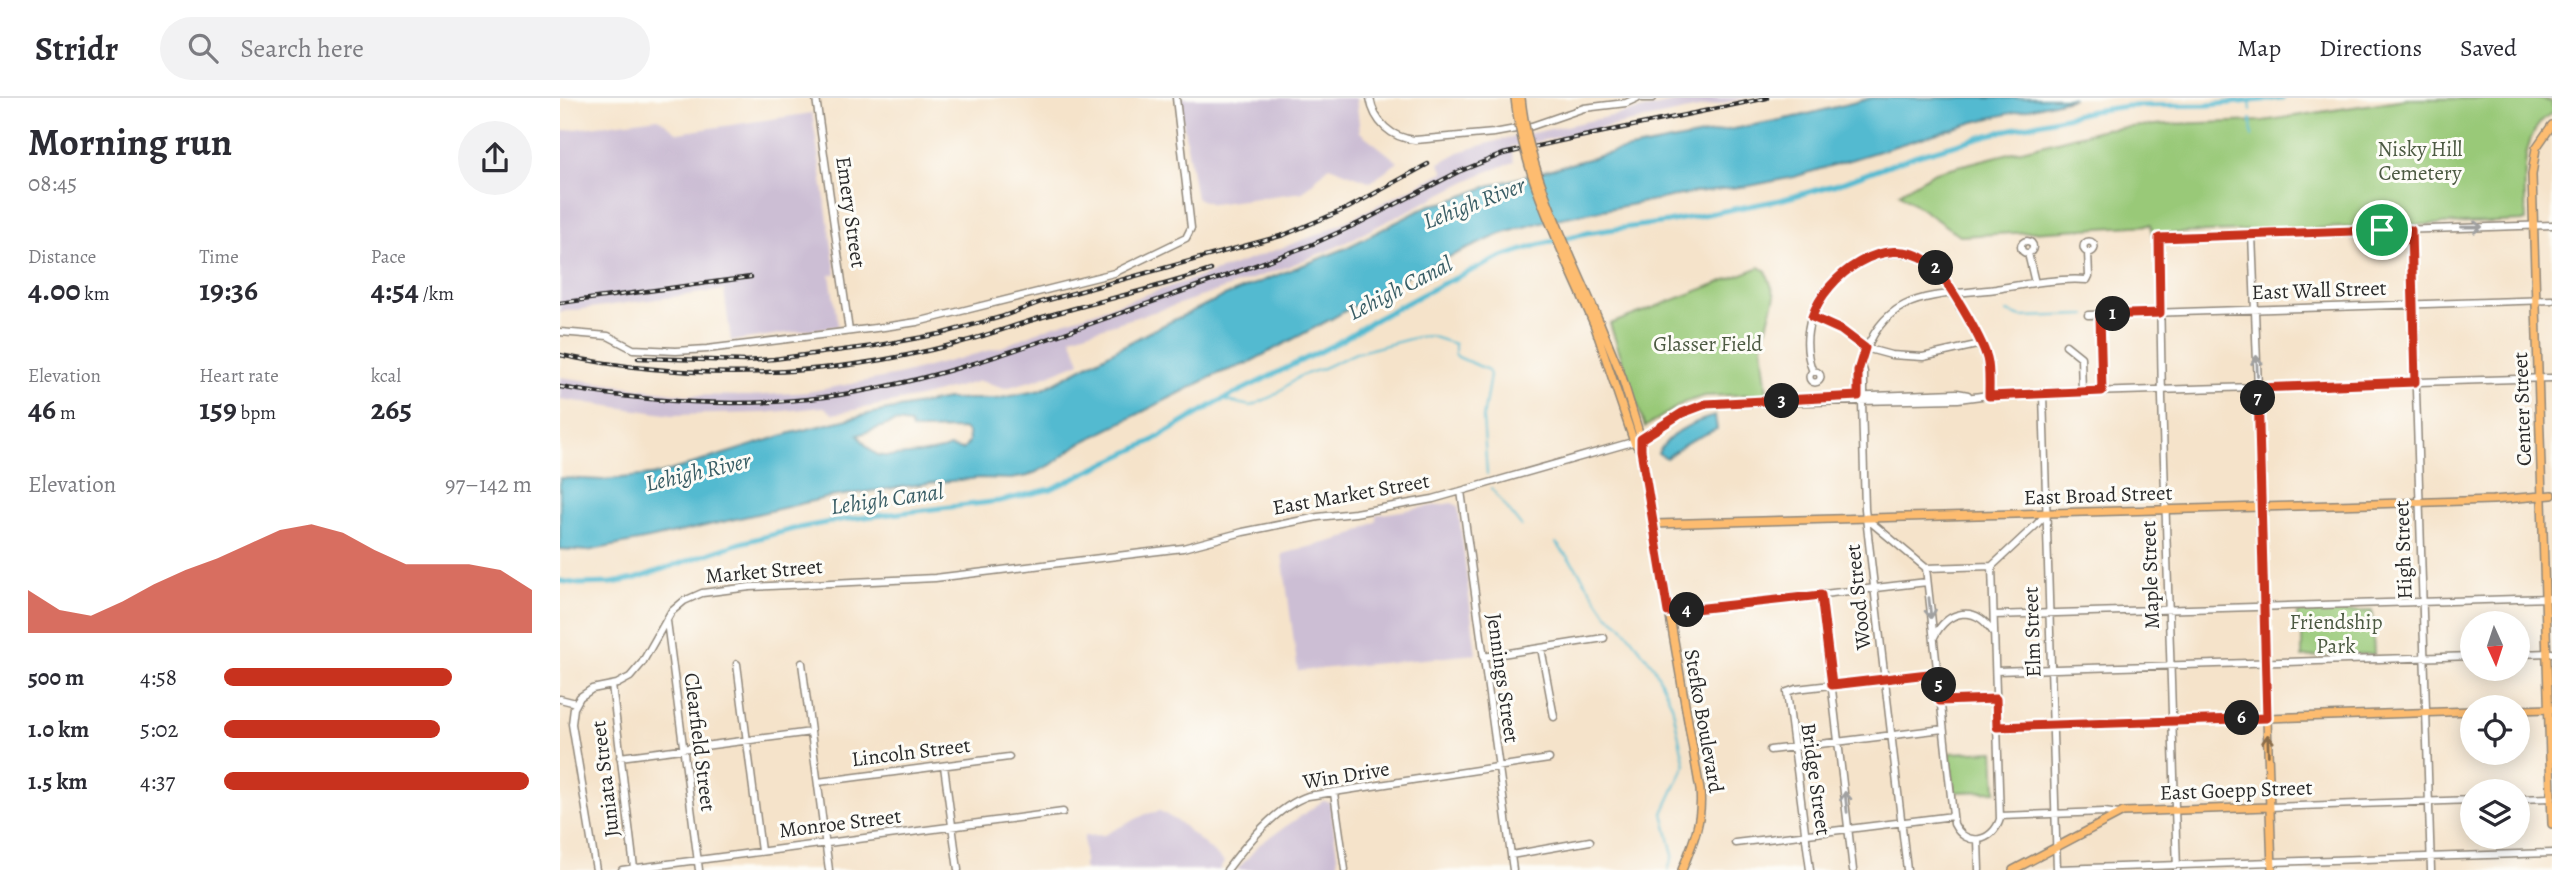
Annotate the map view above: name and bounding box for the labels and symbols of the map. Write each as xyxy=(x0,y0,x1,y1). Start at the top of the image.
park label: Nisky Hill Cemetery xyxy=(2377,135,2463,187)
street label: Emery Street xyxy=(829,155,873,270)
water label: Lehigh River xyxy=(1419,169,1530,237)
pin xyxy=(2352,200,2412,260)
one-way arrow xyxy=(2460,221,2483,234)
water label: Lehigh Canal xyxy=(1342,248,1458,328)
pin: 2 xyxy=(1918,250,1954,286)
street label: East Wall Street xyxy=(2251,274,2387,306)
pin: 1 xyxy=(2096,296,2130,332)
park label: Glasser Field xyxy=(1653,330,1763,358)
street label: Center Street xyxy=(2506,352,2538,466)
one-way arrow xyxy=(2250,355,2263,378)
pin: 7 xyxy=(2240,380,2276,416)
pin: 3 xyxy=(1764,384,1800,418)
water label: Lehigh River xyxy=(642,445,755,499)
street label: East Market Street xyxy=(1270,466,1432,522)
water label: Lehigh Canal xyxy=(828,476,946,522)
street label: East Broad Street xyxy=(2023,478,2173,512)
street label: High Street xyxy=(2387,500,2419,600)
street label: Maple Street xyxy=(2134,520,2166,630)
street label: Wood Street xyxy=(1839,543,1878,652)
street label: Market Street xyxy=(704,552,824,590)
street label: Elm Street xyxy=(2016,586,2048,678)
pin: 4 xyxy=(1670,592,1704,628)
one-way arrow xyxy=(1924,596,1937,619)
park label: Friendship Park xyxy=(2289,608,2383,660)
street label: Jennings Street xyxy=(1480,611,1526,745)
north arrow xyxy=(2460,611,2530,681)
street label: Stefko Boulevard xyxy=(1678,647,1731,796)
pin: 5 xyxy=(1922,668,1956,702)
street label: Clearfield Street xyxy=(678,671,722,813)
pin: 6 xyxy=(2224,700,2260,736)
street label: Juniata Street xyxy=(584,719,626,839)
street label: Bridge Street xyxy=(1794,721,1838,837)
street label: Lincoln Street xyxy=(850,731,972,773)
one-way arrow xyxy=(2261,734,2274,757)
street label: Win Drive xyxy=(1300,754,1391,796)
street label: East Goepp Street xyxy=(2159,773,2313,807)
one-way arrow xyxy=(1839,791,1852,814)
street label: Monroe Street xyxy=(777,802,903,844)

